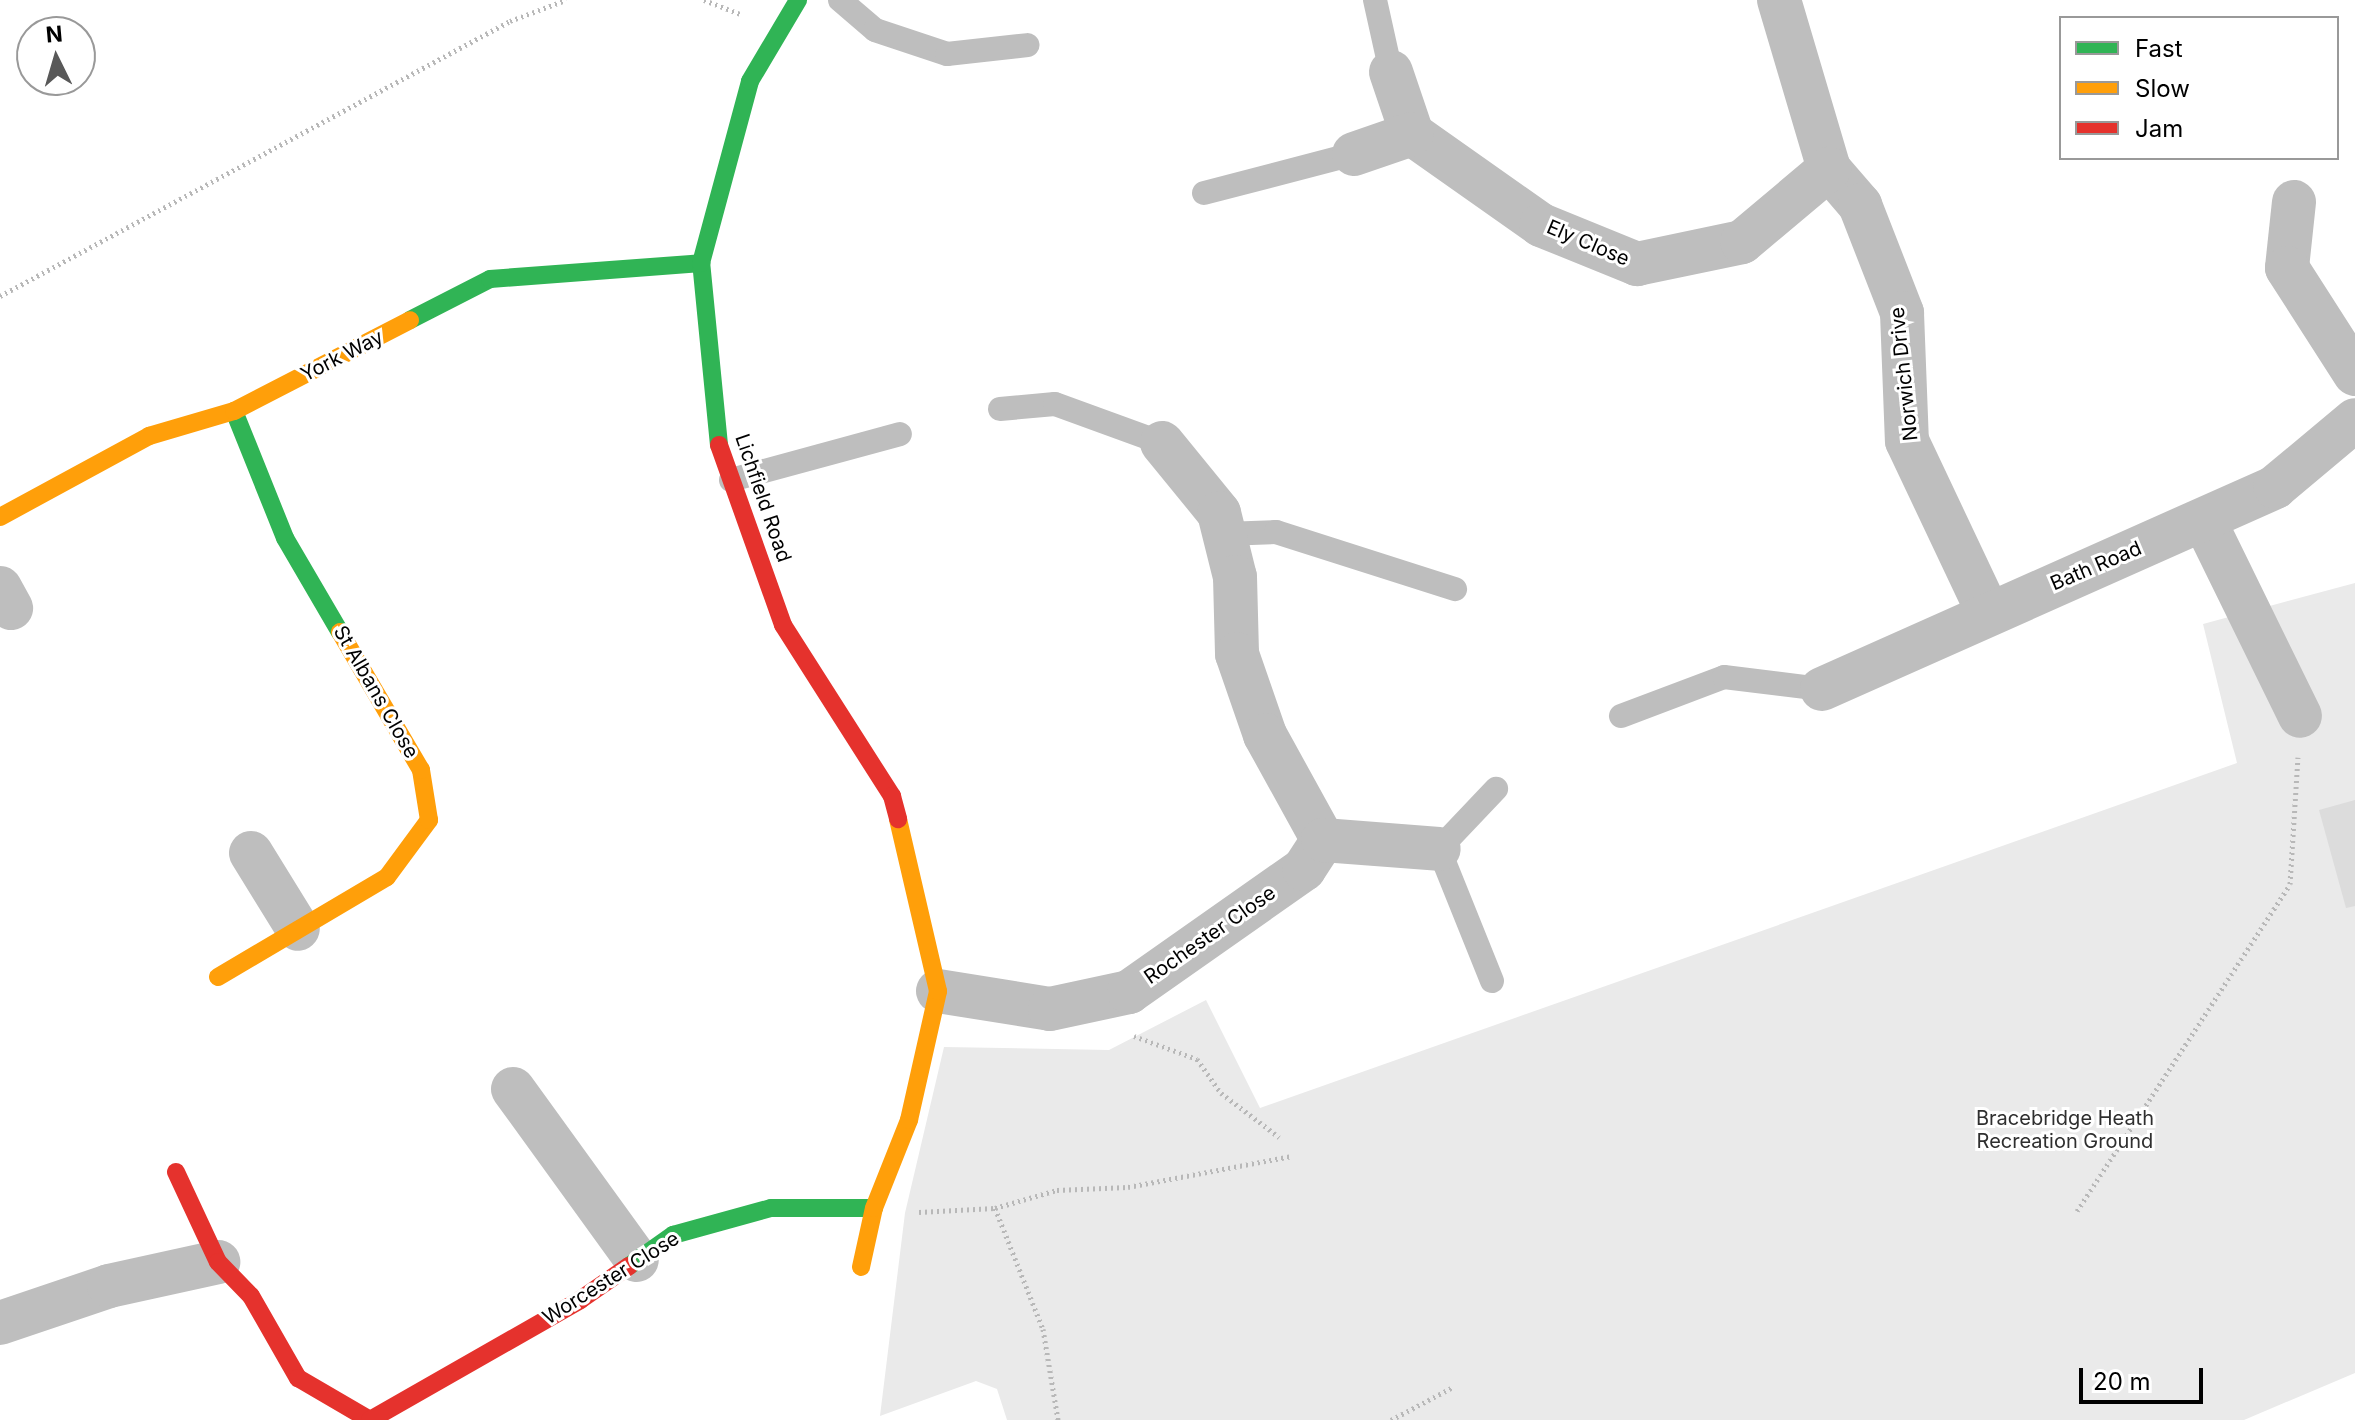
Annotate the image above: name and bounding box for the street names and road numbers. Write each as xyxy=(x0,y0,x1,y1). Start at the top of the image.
street label: Ely Close xyxy=(1543,215,1633,271)
street label: Norwich Drive xyxy=(1885,306,1923,442)
street label: York Way xyxy=(297,325,387,387)
street label: Lichfield Road xyxy=(730,431,796,565)
street label: Bath Road xyxy=(2047,536,2145,596)
street label: St Albans Close xyxy=(328,621,424,763)
street label: Rochester Close xyxy=(1140,881,1280,989)
street label: Worcester Close xyxy=(538,1226,684,1330)

